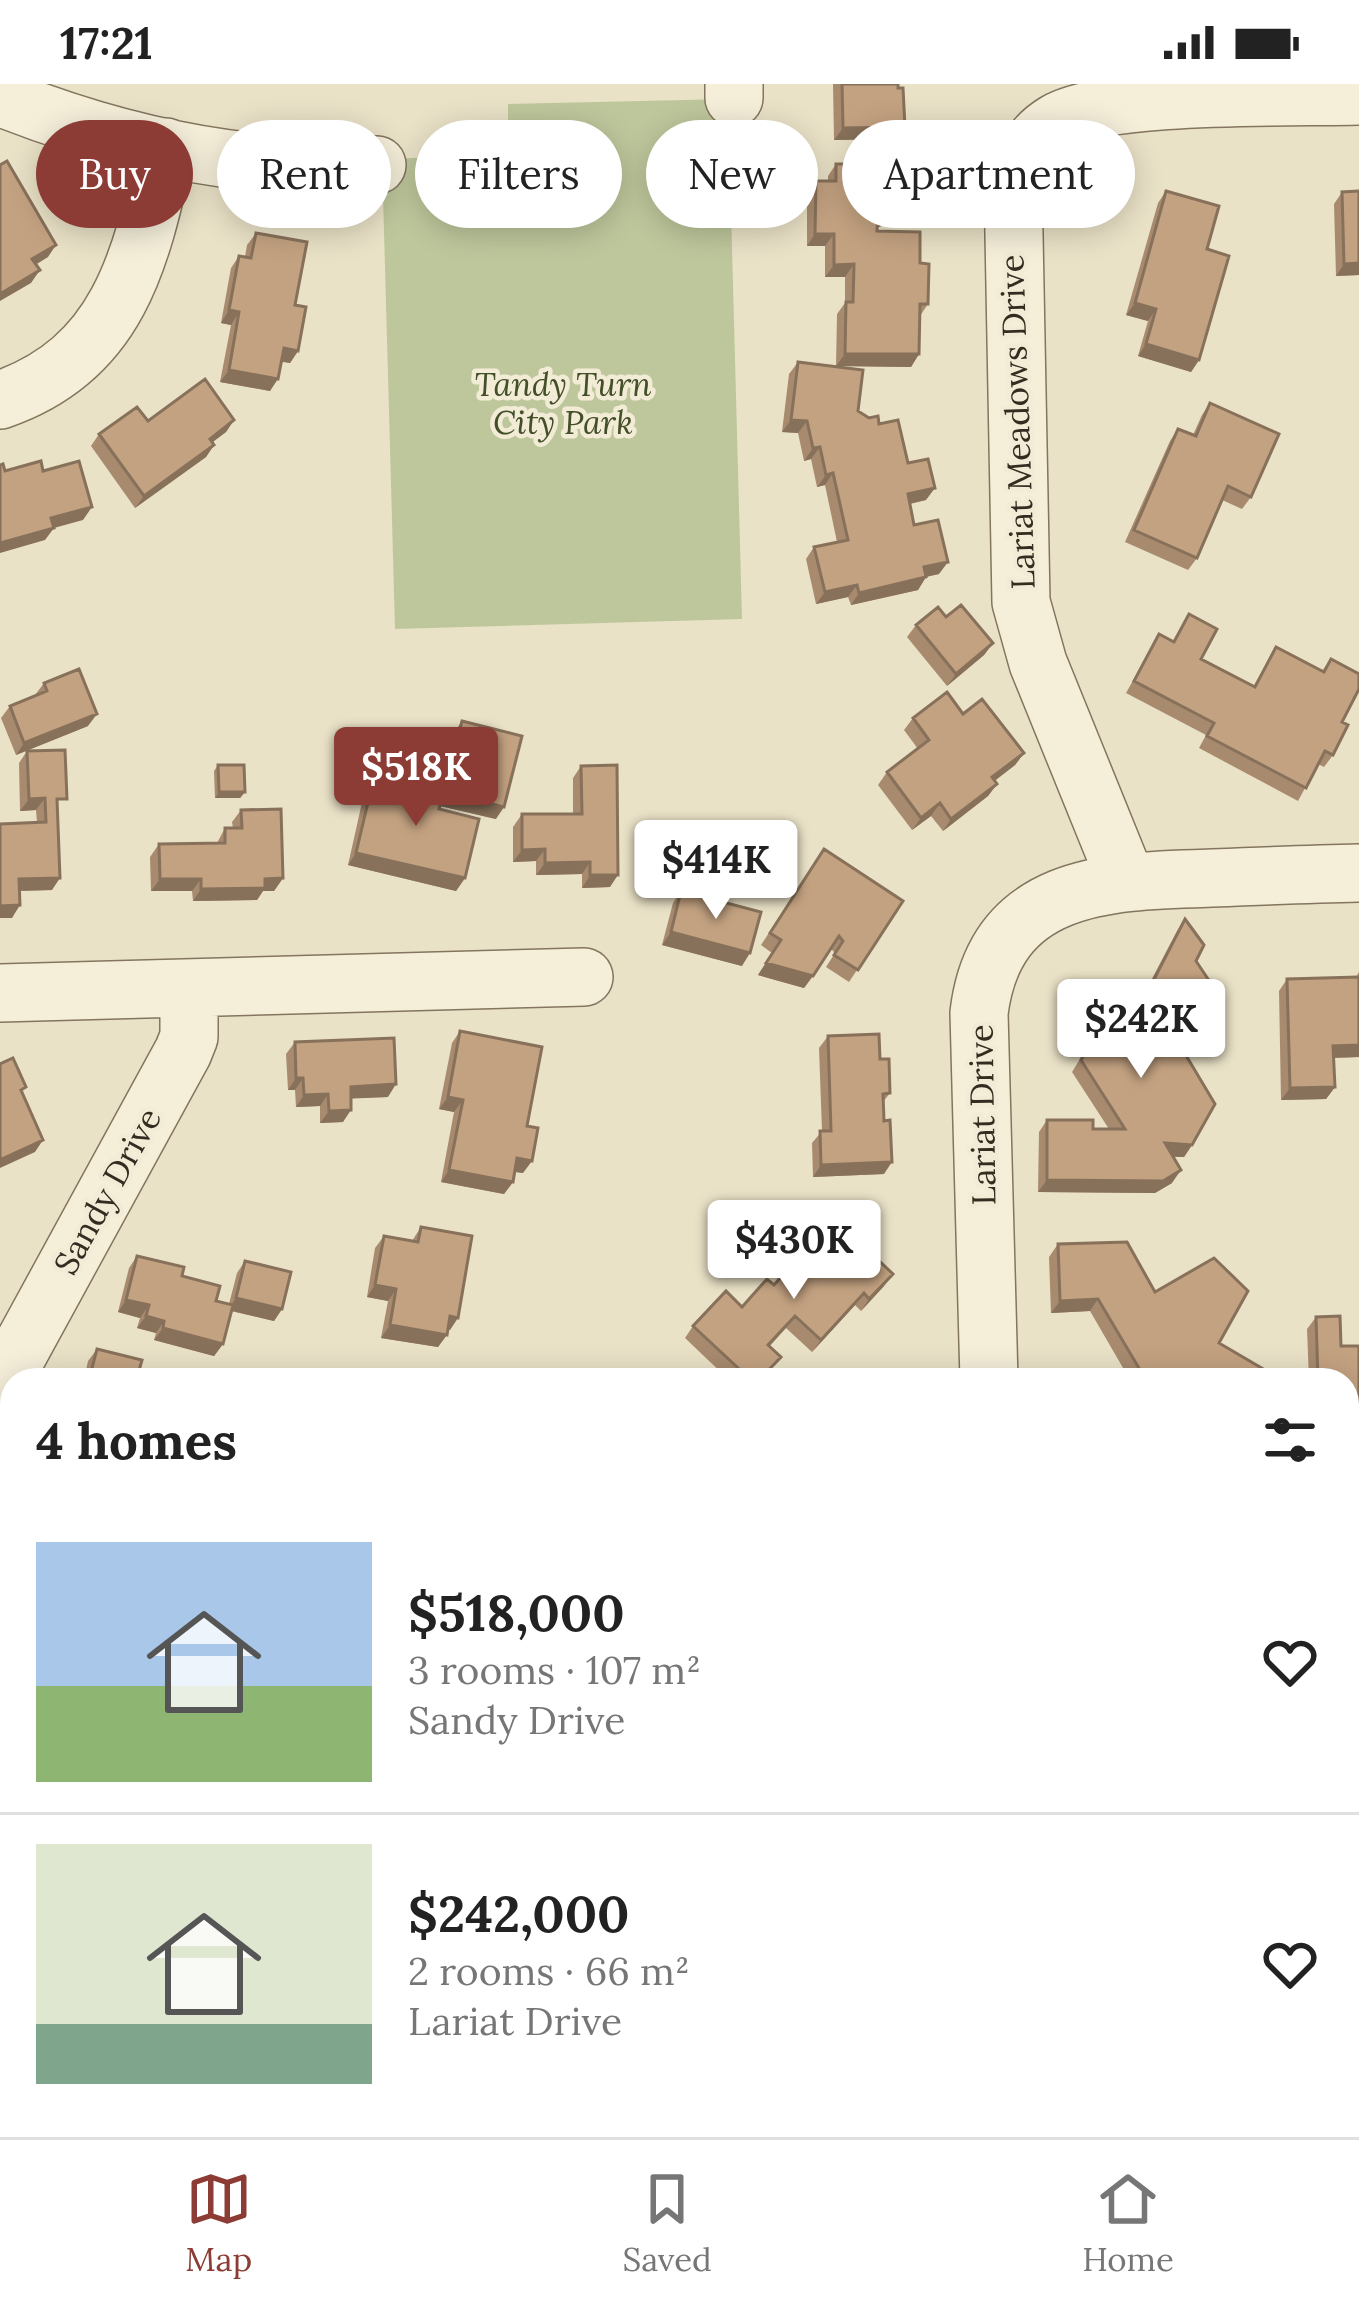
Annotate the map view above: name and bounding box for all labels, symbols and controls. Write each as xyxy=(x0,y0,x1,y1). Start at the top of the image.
text: 17:21 xyxy=(60,14,153,71)
chip: Buy xyxy=(36,120,193,228)
chip: Rent xyxy=(217,120,391,228)
chip: Filters xyxy=(415,120,622,228)
chip: New xyxy=(646,120,818,228)
chip: Apartment xyxy=(842,120,1135,228)
street label: Lariat Meadows Drive xyxy=(990,254,1044,590)
park label: Tandy Turn City Park xyxy=(474,363,652,443)
pin: $518K xyxy=(332,727,500,829)
text: $518K xyxy=(361,741,471,791)
pin: $414K xyxy=(632,820,800,922)
text: $414K xyxy=(661,834,771,884)
pin: $242K xyxy=(1057,979,1225,1081)
text: $242K xyxy=(1084,993,1198,1043)
street label: Lariat Drive xyxy=(959,1024,1005,1206)
street label: Sandy Drive xyxy=(44,1100,170,1282)
pin: $430K xyxy=(710,1200,878,1302)
text: $430K xyxy=(735,1214,853,1264)
icon: filters xyxy=(1257,1407,1323,1473)
text: 4 homes xyxy=(36,1408,237,1473)
text: $518,000 xyxy=(408,1580,625,1645)
icon: home xyxy=(132,1590,276,1734)
icon: heart xyxy=(1257,1629,1323,1695)
text: 3 rooms · 107 m² xyxy=(408,1645,701,1695)
text: Sandy Drive xyxy=(408,1695,625,1745)
text: $242,000 xyxy=(408,1881,630,1946)
icon: home xyxy=(132,1892,276,2036)
icon: heart xyxy=(1257,1931,1323,1997)
text: 2 rooms · 66 m² xyxy=(408,1946,690,1996)
text: Lariat Drive xyxy=(408,1996,622,2046)
tab: Map xyxy=(185,2166,252,2280)
tab: Saved xyxy=(623,2166,712,2280)
tab: Home xyxy=(1082,2166,1174,2280)

